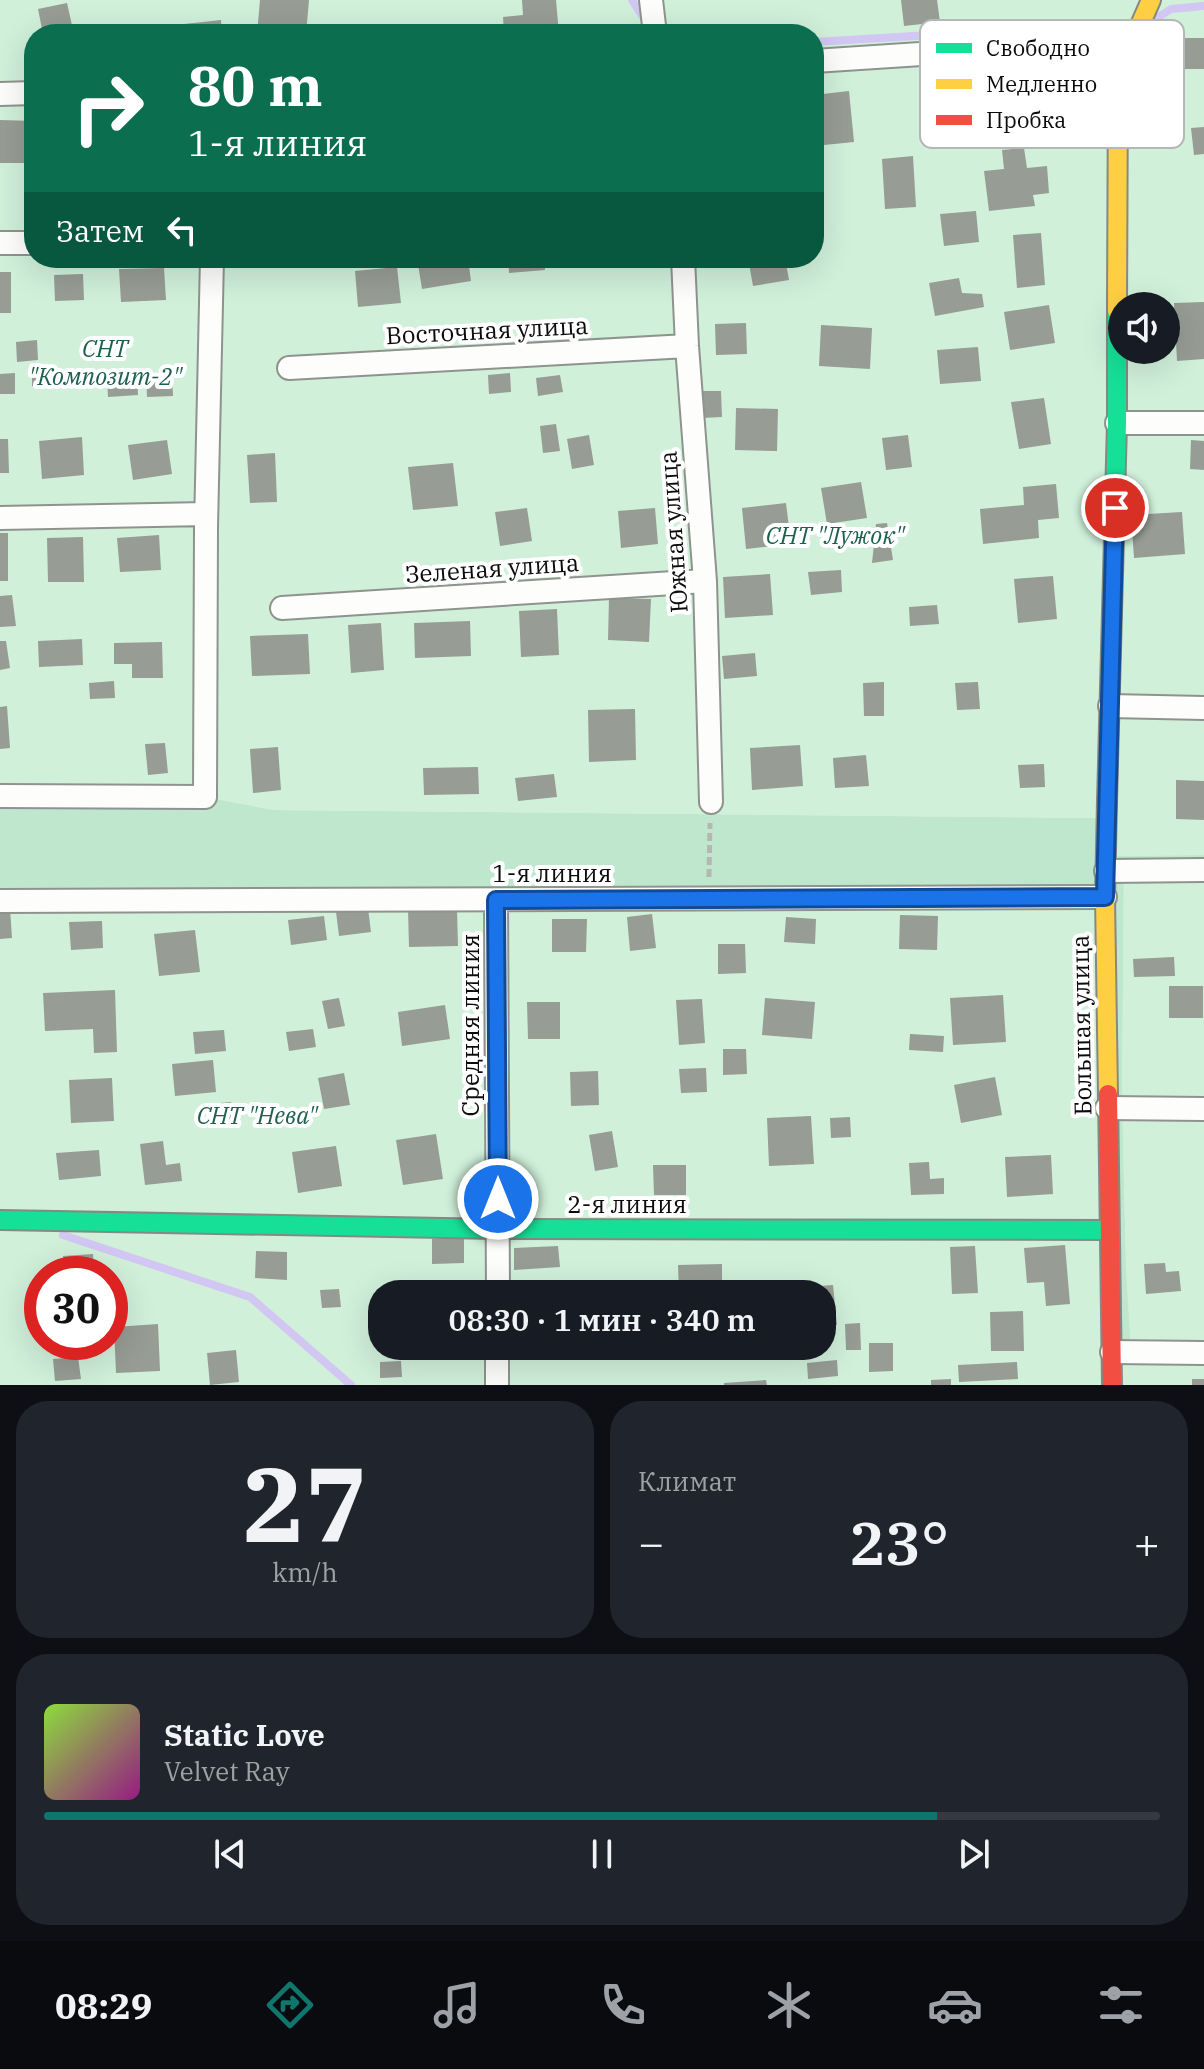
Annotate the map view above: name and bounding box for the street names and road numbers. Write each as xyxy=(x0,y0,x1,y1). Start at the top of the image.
street label: Восточная улица xyxy=(385,309,589,351)
street label: Южная улица xyxy=(651,450,695,614)
street label: Зеленая улица xyxy=(404,546,580,590)
street label: 1-я линия xyxy=(492,857,612,889)
street label: Средняя линия xyxy=(454,934,486,1116)
street label: Большая улица xyxy=(1063,934,1099,1116)
street label: 2-я линия xyxy=(567,1188,687,1220)

